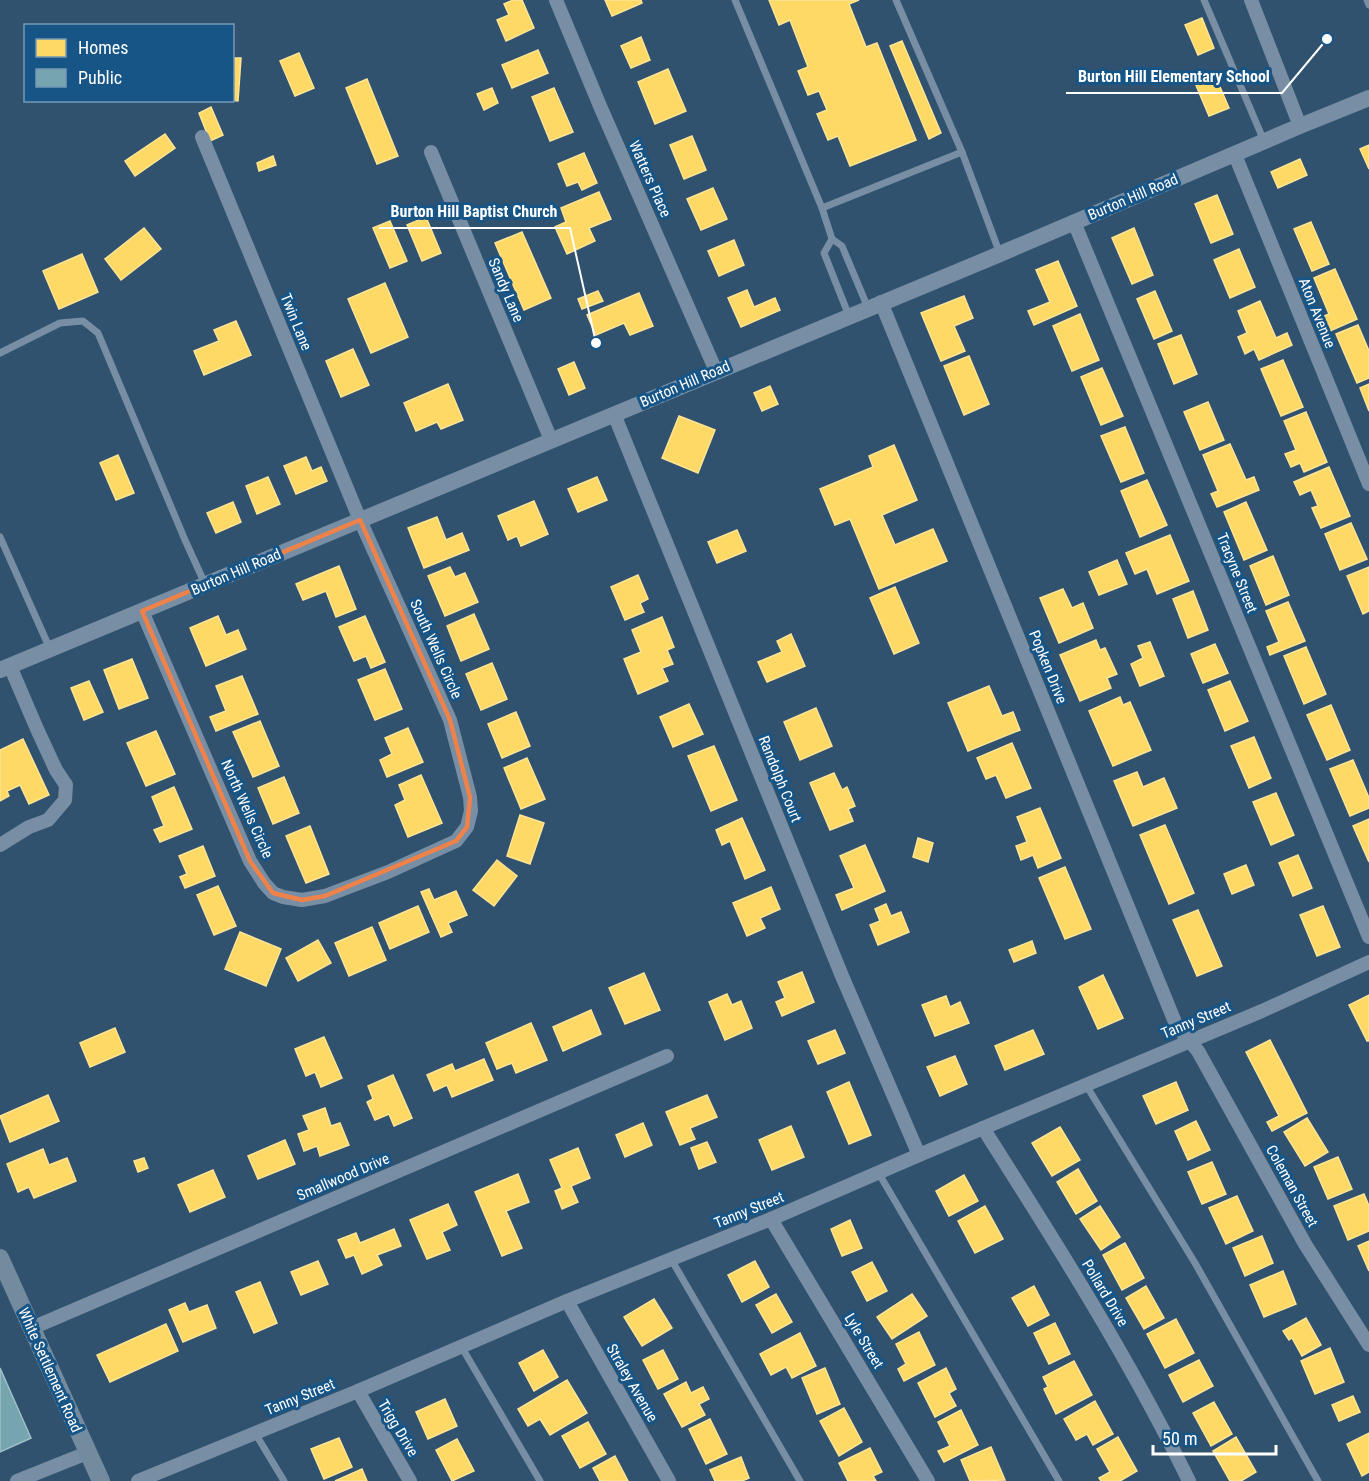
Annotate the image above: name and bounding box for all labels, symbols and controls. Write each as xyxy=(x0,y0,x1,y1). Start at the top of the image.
legend xyxy=(24,24,234,102)
text: Homes xyxy=(78,37,128,58)
callout: Burton Hill Elementary School xyxy=(1066,59,1282,93)
text: Public xyxy=(78,67,122,88)
text: Burton Hill Elementary School xyxy=(1078,67,1270,86)
street label: Watters Place xyxy=(625,138,675,220)
street label: Burton Hill Road xyxy=(1085,170,1181,224)
callout: Burton Hill Baptist Church xyxy=(379,194,570,228)
text: Burton Hill Baptist Church xyxy=(391,202,558,221)
street label: Sandy Lane xyxy=(484,255,528,325)
street label: Aton Avenue xyxy=(1295,275,1339,351)
street label: Twin Lane xyxy=(276,291,316,353)
street label: Burton Hill Road xyxy=(637,357,733,411)
street label: Tracyne Street xyxy=(1213,530,1261,616)
street label: Burton Hill Road xyxy=(188,545,284,599)
street label: South Wells Circle xyxy=(406,597,466,701)
street label: Popken Drive xyxy=(1025,628,1071,706)
street label: Randolph Court xyxy=(755,733,805,825)
street label: North Wells Circle xyxy=(217,757,277,861)
street label: Tanny Street xyxy=(1159,997,1233,1043)
street label: Coleman Street xyxy=(1262,1142,1322,1230)
street label: Smallwood Drive xyxy=(294,1149,392,1205)
street label: Tanny Street xyxy=(712,1188,786,1232)
street label: Pollard Drive xyxy=(1078,1256,1132,1330)
street label: White Settlement Road xyxy=(14,1305,86,1435)
street label: Lyle Street xyxy=(840,1310,888,1372)
street label: Straley Avenue xyxy=(602,1341,662,1425)
street label: Tanny Street xyxy=(263,1375,337,1419)
street label: Trigg Drive xyxy=(374,1396,422,1460)
scale bar xyxy=(1153,1418,1276,1456)
text: 50 m xyxy=(1162,1428,1197,1449)

